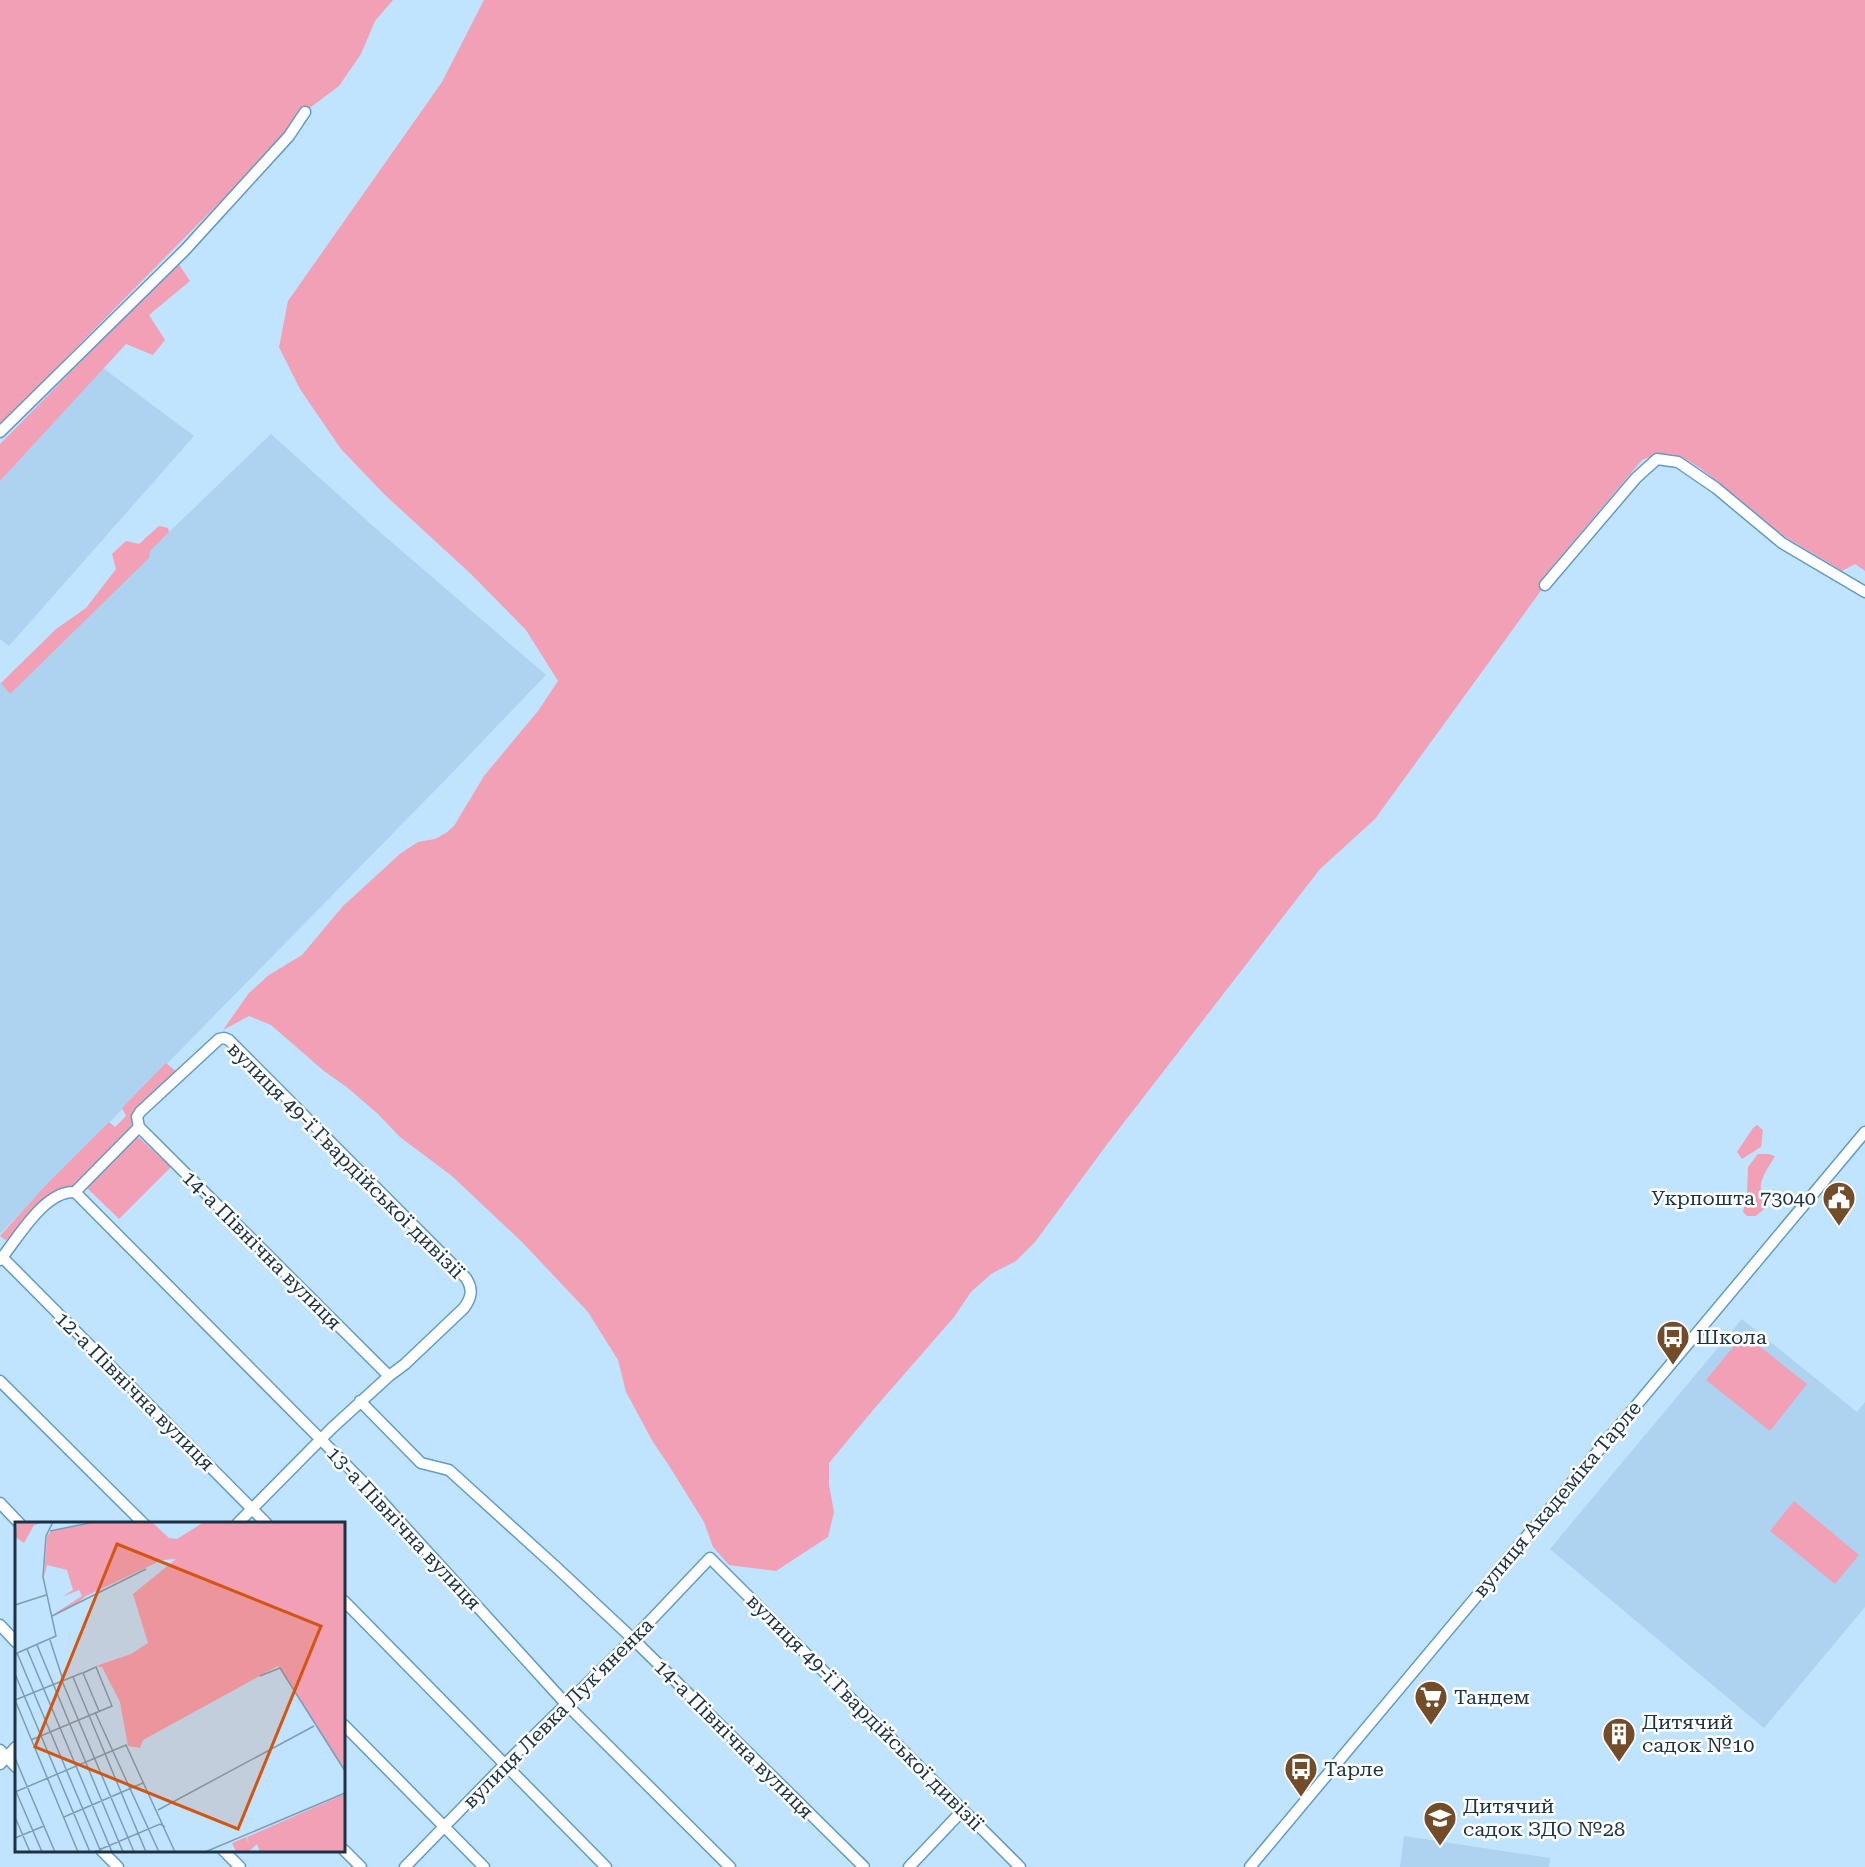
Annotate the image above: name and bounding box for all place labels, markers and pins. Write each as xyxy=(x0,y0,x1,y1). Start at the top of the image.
public building icon: Укрпошта 73040 xyxy=(1821,1180,1857,1227)
place label: Укрпошта 73040 xyxy=(1652,1186,1816,1210)
bus stop icon: Школа xyxy=(1655,1319,1691,1366)
place label: Школа xyxy=(1696,1325,1767,1349)
supermarket icon: Тандем xyxy=(1413,1679,1449,1726)
place label: Тандем xyxy=(1454,1685,1530,1709)
place label: Дитячий садок №10 xyxy=(1642,1710,1754,1757)
building icon: Дитячий садок №10 xyxy=(1601,1716,1637,1763)
bus stop icon: Тарле xyxy=(1283,1751,1319,1798)
place label: Тарле xyxy=(1324,1757,1384,1781)
place label: Дитячий садок ЗДО №28 xyxy=(1463,1794,1625,1841)
school or university icon: Дитячий садок ЗДО №28 xyxy=(1422,1800,1458,1847)

